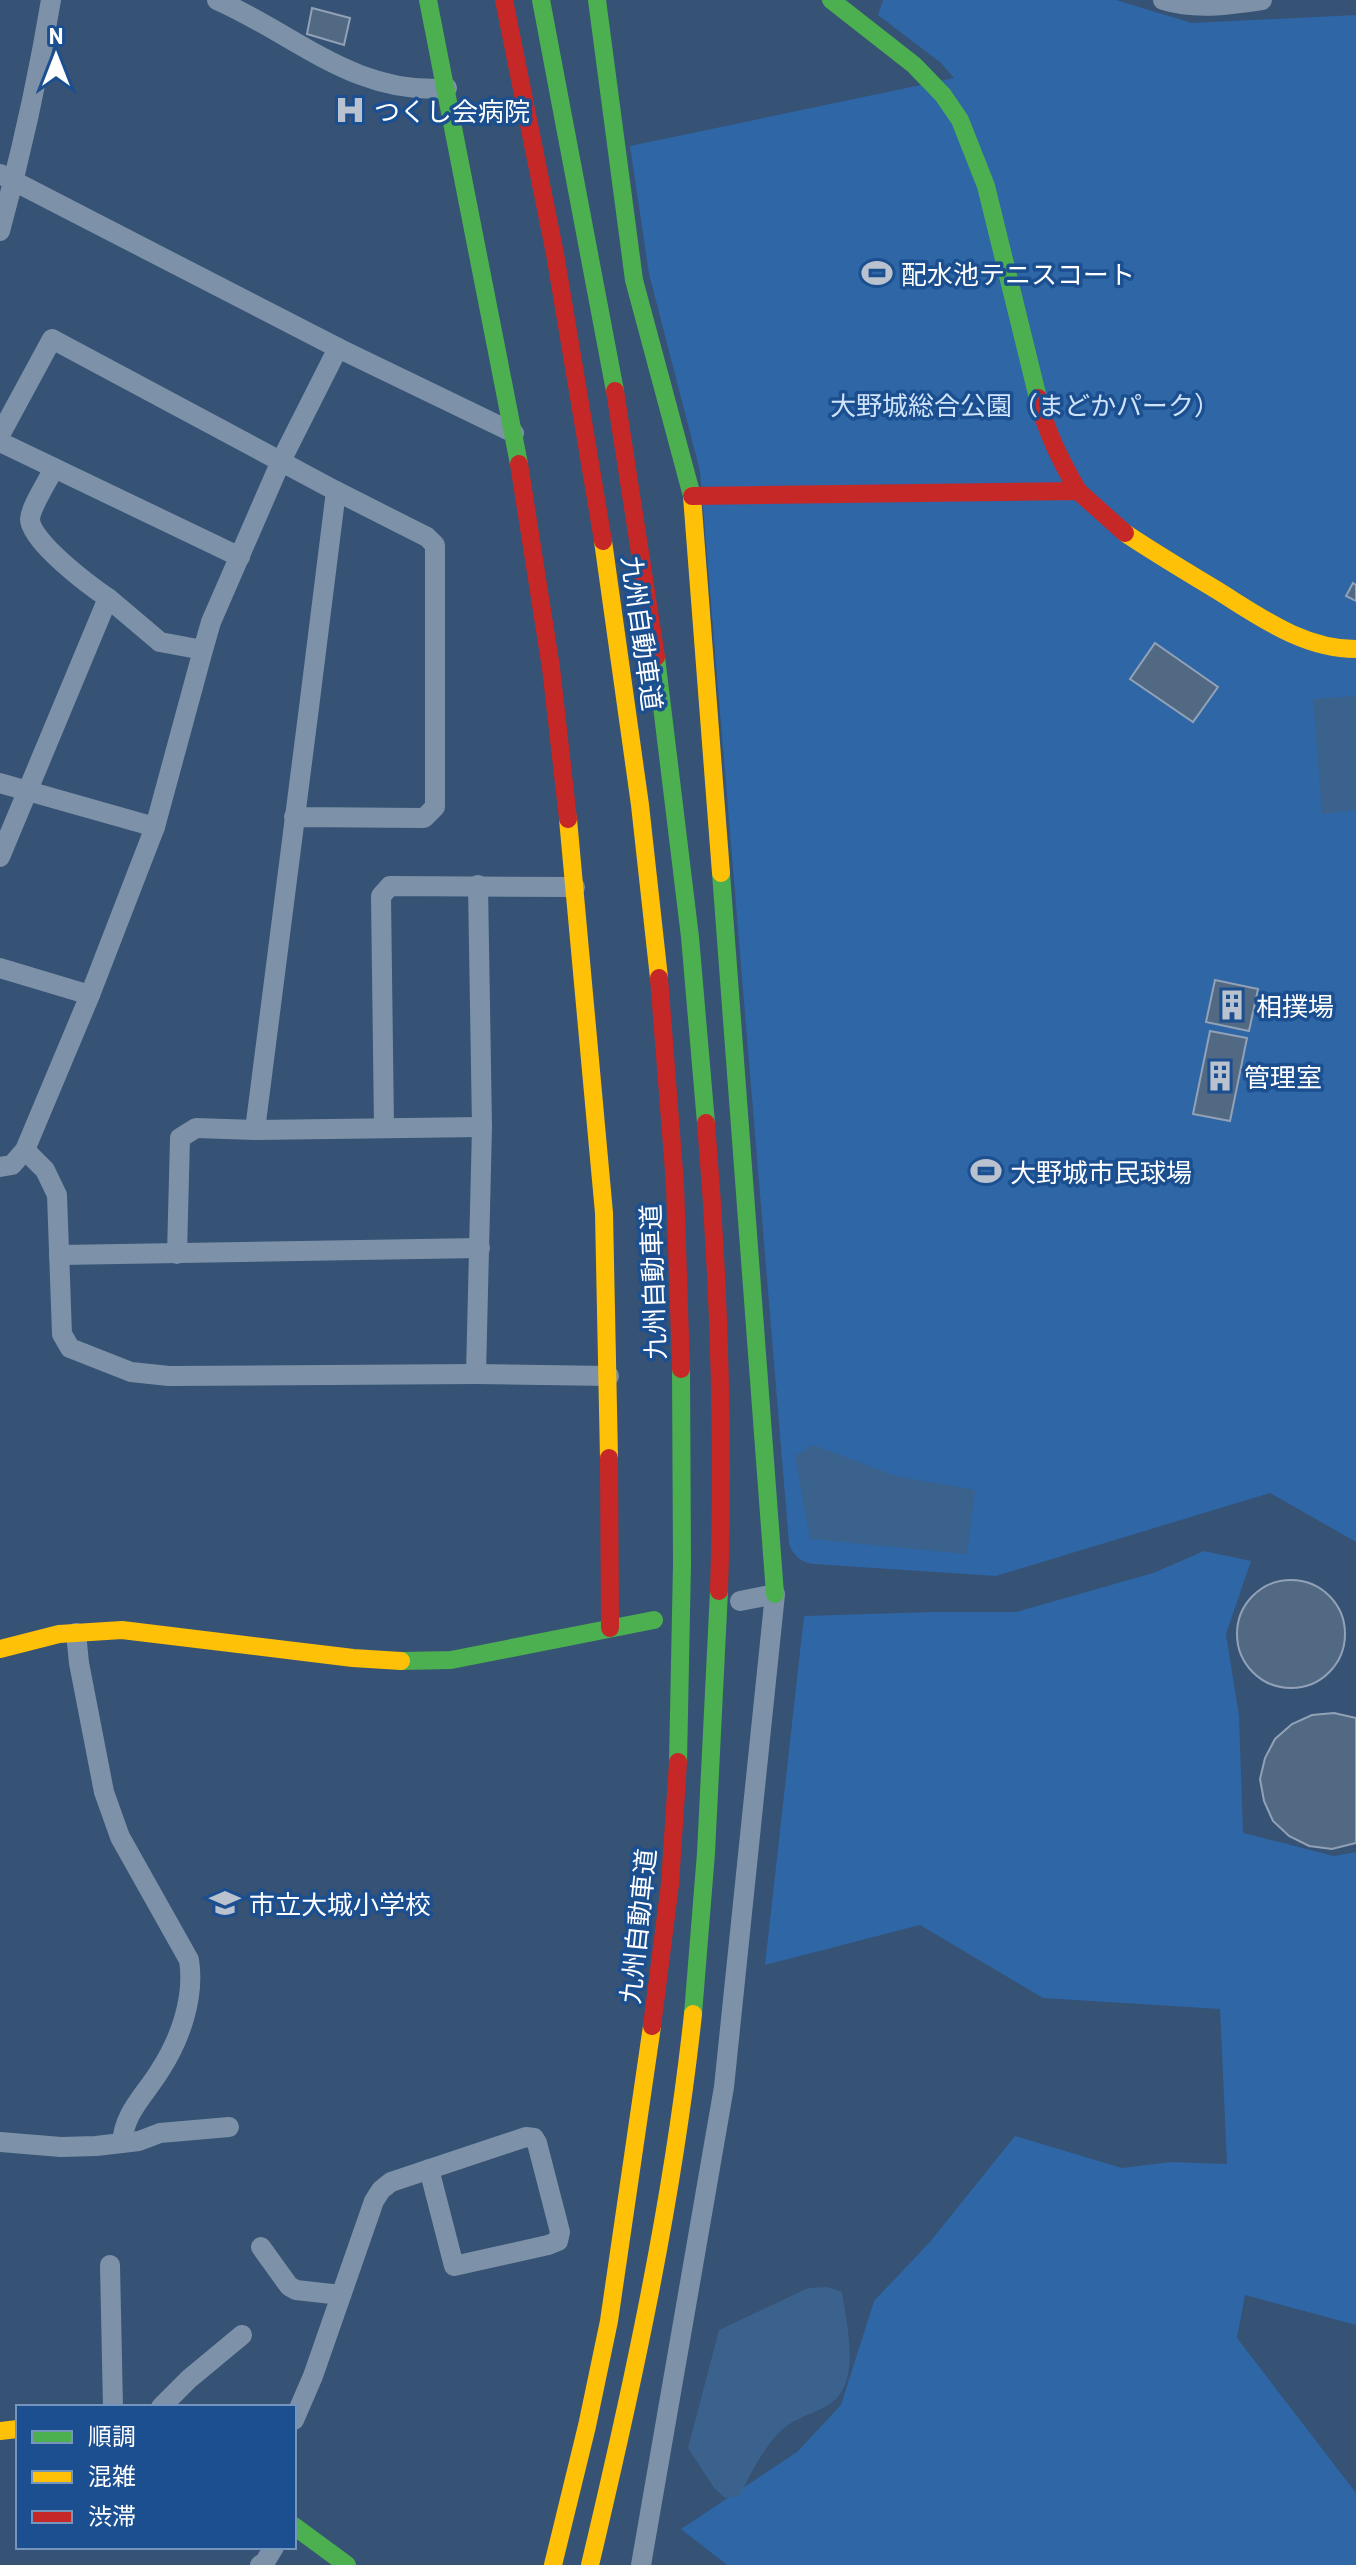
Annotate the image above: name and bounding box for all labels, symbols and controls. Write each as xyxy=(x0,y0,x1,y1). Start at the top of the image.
north arrow xyxy=(16,16,96,96)
text: N xyxy=(49,22,63,48)
hospital icon: つくし会病院 xyxy=(333,93,367,127)
place label: つくし会病院 xyxy=(374,95,530,126)
sports icon: 配水池テニスコート xyxy=(860,256,894,290)
place label: 配水池テニスコート xyxy=(901,258,1135,289)
park label: 大野城総合公園（まどかパーク） xyxy=(830,389,1220,420)
street label: 九州自動車道 xyxy=(617,554,669,712)
building icon: 相撲場 xyxy=(1215,988,1249,1022)
place label: 相撲場 xyxy=(1256,990,1334,1021)
building icon: 管理室 xyxy=(1203,1059,1237,1093)
place label: 管理室 xyxy=(1244,1061,1322,1092)
sports icon: 大野城市民球場 xyxy=(969,1154,1003,1188)
place label: 大野城市民球場 xyxy=(1010,1156,1192,1187)
street label: 九州自動車道 xyxy=(634,1203,670,1361)
street label: 九州自動車道 xyxy=(613,1847,661,2005)
school or university icon: 市立大城小学校 xyxy=(208,1886,242,1920)
place label: 市立大城小学校 xyxy=(249,1888,431,1919)
legend xyxy=(16,2405,296,2549)
text: 順調 xyxy=(88,2421,136,2450)
text: 混雑 xyxy=(88,2461,136,2490)
text: 渋滞 xyxy=(88,2501,136,2530)

